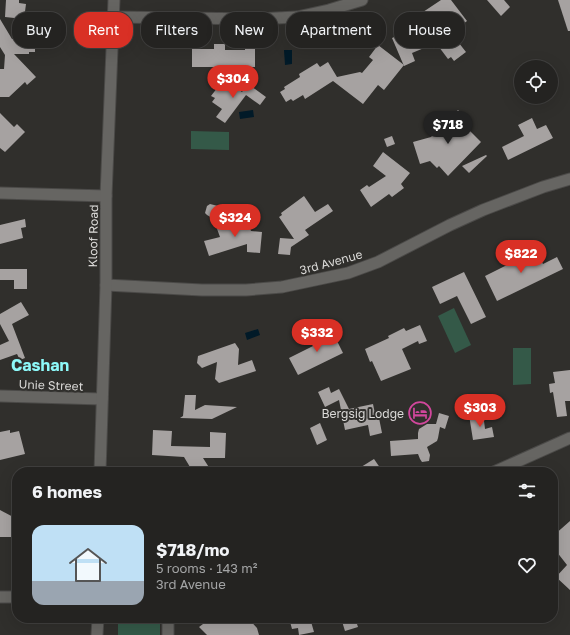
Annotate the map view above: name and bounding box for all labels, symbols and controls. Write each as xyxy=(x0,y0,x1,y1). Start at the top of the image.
chip: Buy xyxy=(12,12,66,48)
chip: Rent xyxy=(74,12,133,48)
chip: Filters xyxy=(141,12,212,48)
chip: New xyxy=(220,12,278,48)
chip: Apartment xyxy=(286,12,386,48)
chip: House xyxy=(394,12,465,48)
map controls xyxy=(514,60,558,104)
button: locate xyxy=(514,60,558,104)
pin: $304 xyxy=(209,65,257,99)
text: $304 xyxy=(216,70,250,86)
pin: $718 xyxy=(424,111,472,145)
text: $718 xyxy=(433,116,463,132)
street label: Kloof Road xyxy=(85,204,101,268)
pin: $324 xyxy=(211,204,259,238)
text: $324 xyxy=(219,209,251,225)
pin: $822 xyxy=(497,240,545,274)
text: $822 xyxy=(505,245,537,261)
street label: 3rd Avenue xyxy=(298,246,364,278)
pin: $332 xyxy=(293,319,341,353)
text: $332 xyxy=(301,324,333,340)
district label: Cashan xyxy=(11,355,69,375)
street label: Unie Street xyxy=(18,376,84,394)
pin: $303 xyxy=(456,394,504,428)
text: $303 xyxy=(463,399,497,415)
hotel icon: Bergsig Lodge xyxy=(407,400,433,426)
place label: Bergsig Lodge xyxy=(321,406,404,421)
icon: filters xyxy=(516,480,538,502)
text: 6 homes xyxy=(32,481,102,502)
text: $718/mo xyxy=(156,539,230,560)
icon: home xyxy=(64,541,112,589)
icon: heart xyxy=(516,554,538,576)
text: 5 rooms · 143 m² xyxy=(156,560,257,576)
text: 3rd Avenue xyxy=(156,576,226,592)

